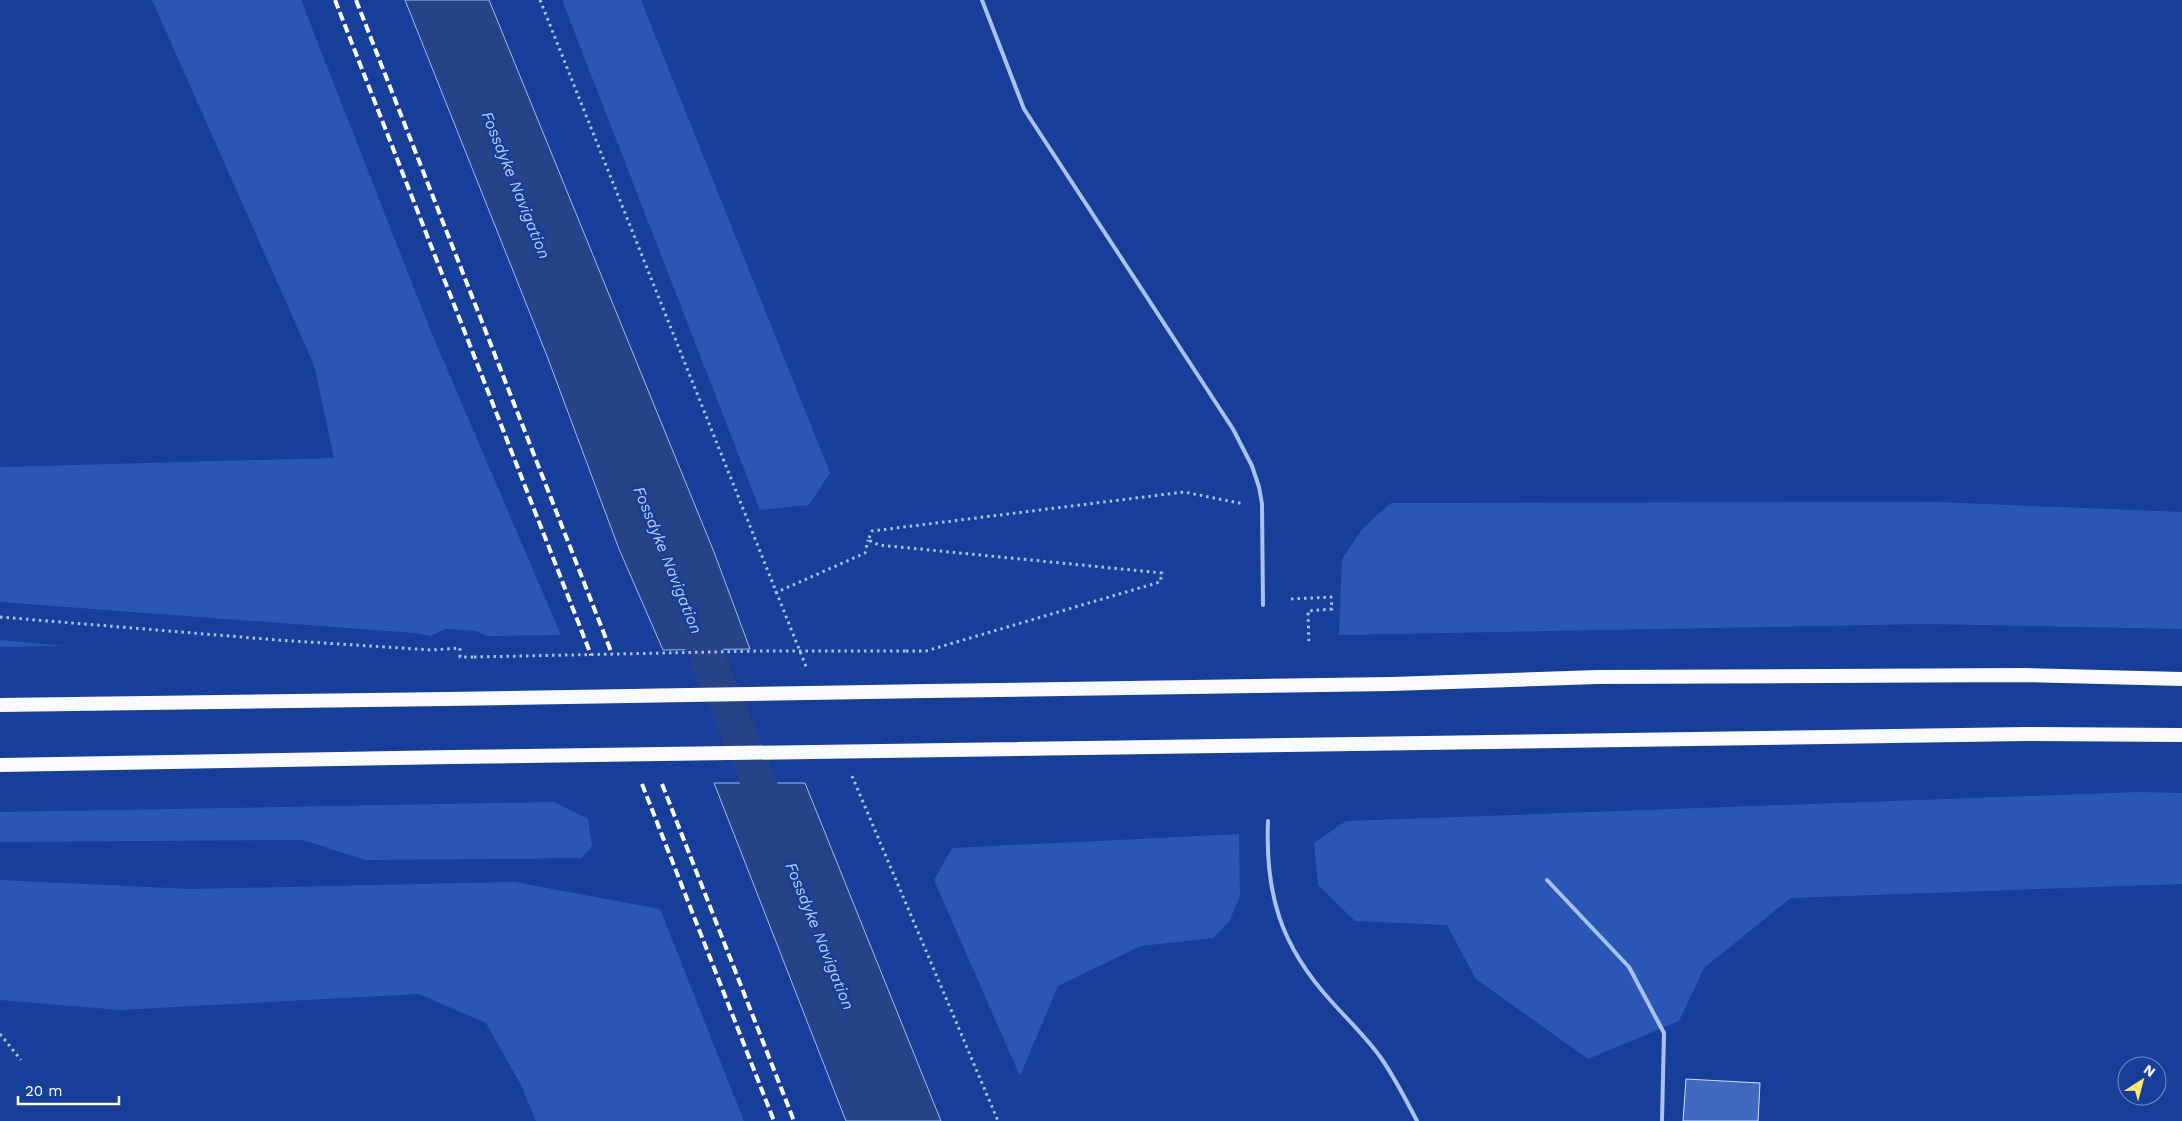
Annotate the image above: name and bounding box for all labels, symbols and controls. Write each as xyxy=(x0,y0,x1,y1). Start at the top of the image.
water label: Fossdyke Navigation xyxy=(478,108,554,262)
water label: Fossdyke Navigation xyxy=(630,483,706,637)
water label: Fossdyke Navigation xyxy=(782,859,858,1013)
north arrow xyxy=(2117,1056,2167,1106)
text: N xyxy=(2141,1061,2159,1080)
scale bar xyxy=(18,1074,119,1106)
text: 20 m xyxy=(25,1082,63,1100)

